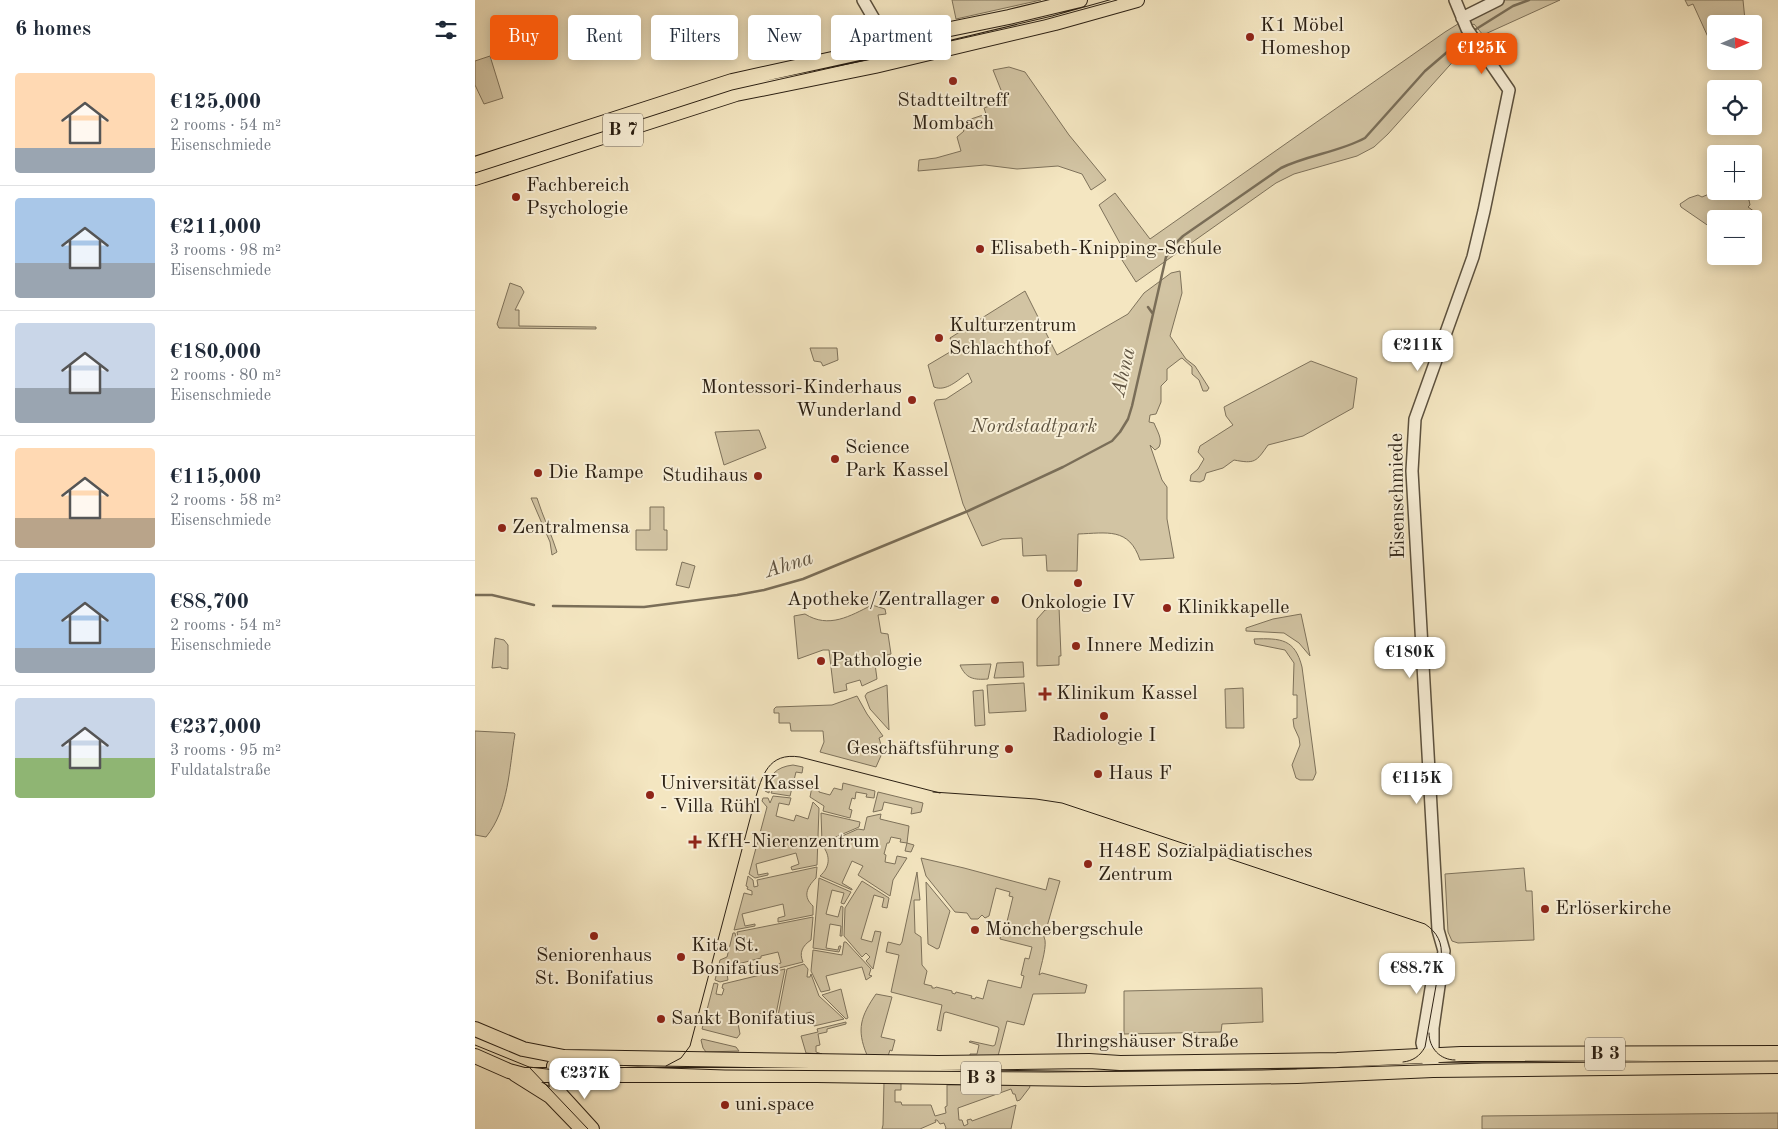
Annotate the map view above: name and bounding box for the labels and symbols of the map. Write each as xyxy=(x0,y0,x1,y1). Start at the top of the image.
north arrow xyxy=(1707,15,1763,70)
place label: K1 Möbel Homeshop xyxy=(1260,16,1351,59)
marker: K1 Möbel Homeshop xyxy=(1244,31,1256,43)
pin: €125K xyxy=(1447,32,1517,75)
marker: Stadtteiltreff Mombach xyxy=(947,75,959,87)
place label: Stadtteiltreff Mombach xyxy=(897,91,1010,134)
road number: B 7 xyxy=(603,114,643,146)
place label: Fachbereich Psychologie xyxy=(526,176,630,219)
marker: Fachbereich Psychologie xyxy=(510,191,522,203)
place label: Elisabeth-Knipping-Schule xyxy=(990,239,1222,259)
marker: Elisabeth-Knipping-Schule xyxy=(974,243,986,255)
place label: Kulturzentrum Schlachthof xyxy=(949,316,1077,359)
pin: €211K xyxy=(1383,330,1453,372)
marker: Kulturzentrum Schlachthof xyxy=(933,332,945,344)
water label: Ahna xyxy=(1108,346,1140,399)
place label: Montessori-Kinderhaus Wunderland xyxy=(701,378,902,421)
marker: Montessori-Kinderhaus Wunderland xyxy=(906,394,918,406)
park label: Nordstadtpark xyxy=(970,417,1098,437)
street label: Eisenschmiede xyxy=(1387,433,1409,559)
place label: Science Park Kassel xyxy=(845,438,949,481)
marker: Science Park Kassel xyxy=(829,453,841,465)
place label: Die Rampe xyxy=(548,463,643,483)
place label: Studihaus xyxy=(662,466,748,486)
marker: Die Rampe xyxy=(532,467,544,479)
marker: Studihaus xyxy=(752,470,764,482)
place label: Zentralmensa xyxy=(512,518,630,538)
marker: Zentralmensa xyxy=(496,522,508,534)
water label: Ahna xyxy=(761,548,816,583)
marker: Onkologie IV xyxy=(1072,577,1084,589)
place label: Apotheke/Zentrallager xyxy=(787,590,985,610)
place label: Onkologie IV xyxy=(1021,593,1135,613)
marker: Apotheke/Zentrallager xyxy=(989,594,1001,606)
place label: Klinikkapelle xyxy=(1177,598,1289,618)
marker: Klinikkapelle xyxy=(1161,602,1173,614)
place label: Innere Medizin xyxy=(1086,636,1215,656)
pin: €180K xyxy=(1375,636,1445,679)
marker: Innere Medizin xyxy=(1070,640,1082,652)
place label: Pathologie xyxy=(831,651,922,671)
marker: Pathologie xyxy=(815,655,827,667)
place label: Klinikum Kassel xyxy=(1056,684,1198,704)
marker: Klinikum Kassel xyxy=(1038,687,1052,701)
marker: Radiologie I xyxy=(1098,710,1110,722)
place label: Radiologie I xyxy=(1052,726,1156,746)
place label: Geschäftsführung xyxy=(846,739,999,759)
marker: Geschäftsführung xyxy=(1003,743,1015,755)
pin: €115K xyxy=(1382,762,1452,805)
place label: Haus F xyxy=(1108,764,1172,784)
marker: Haus F xyxy=(1092,768,1104,780)
place label: Universität Kassel - Villa Rühl xyxy=(660,774,819,817)
marker: Universität Kassel - Villa Rühl xyxy=(644,789,656,801)
place label: KfH-Nierenzentrum xyxy=(706,832,880,852)
marker: KfH-Nierenzentrum xyxy=(688,835,702,849)
place label: H48E Sozialpädiatisches Zentrum xyxy=(1098,842,1313,885)
marker: H48E Sozialpädiatisches Zentrum xyxy=(1082,858,1094,870)
place label: Erlöserkirche xyxy=(1555,899,1671,919)
marker: Erlöserkirche xyxy=(1539,903,1551,915)
place label: Mönchebergschule xyxy=(985,920,1143,940)
marker: Mönchebergschule xyxy=(969,924,981,936)
marker: Seniorenhaus St. Bonifatius xyxy=(588,930,600,942)
place label: Kita St. Bonifatius xyxy=(691,936,779,979)
place label: Seniorenhaus St. Bonifatius xyxy=(535,946,653,989)
marker: Kita St. Bonifatius xyxy=(675,951,687,963)
pin: €88.7K xyxy=(1376,952,1458,995)
place label: Sankt Bonifatius xyxy=(671,1009,815,1029)
marker: Sankt Bonifatius xyxy=(655,1013,667,1025)
street label: Ihringshäuser Straße xyxy=(1056,1032,1238,1052)
road number: B 3 xyxy=(1585,1038,1625,1070)
pin: €237K xyxy=(550,1058,620,1100)
road number: B 3 xyxy=(961,1062,1001,1094)
place label: uni.space xyxy=(735,1095,814,1115)
marker: uni.space xyxy=(719,1099,731,1111)

